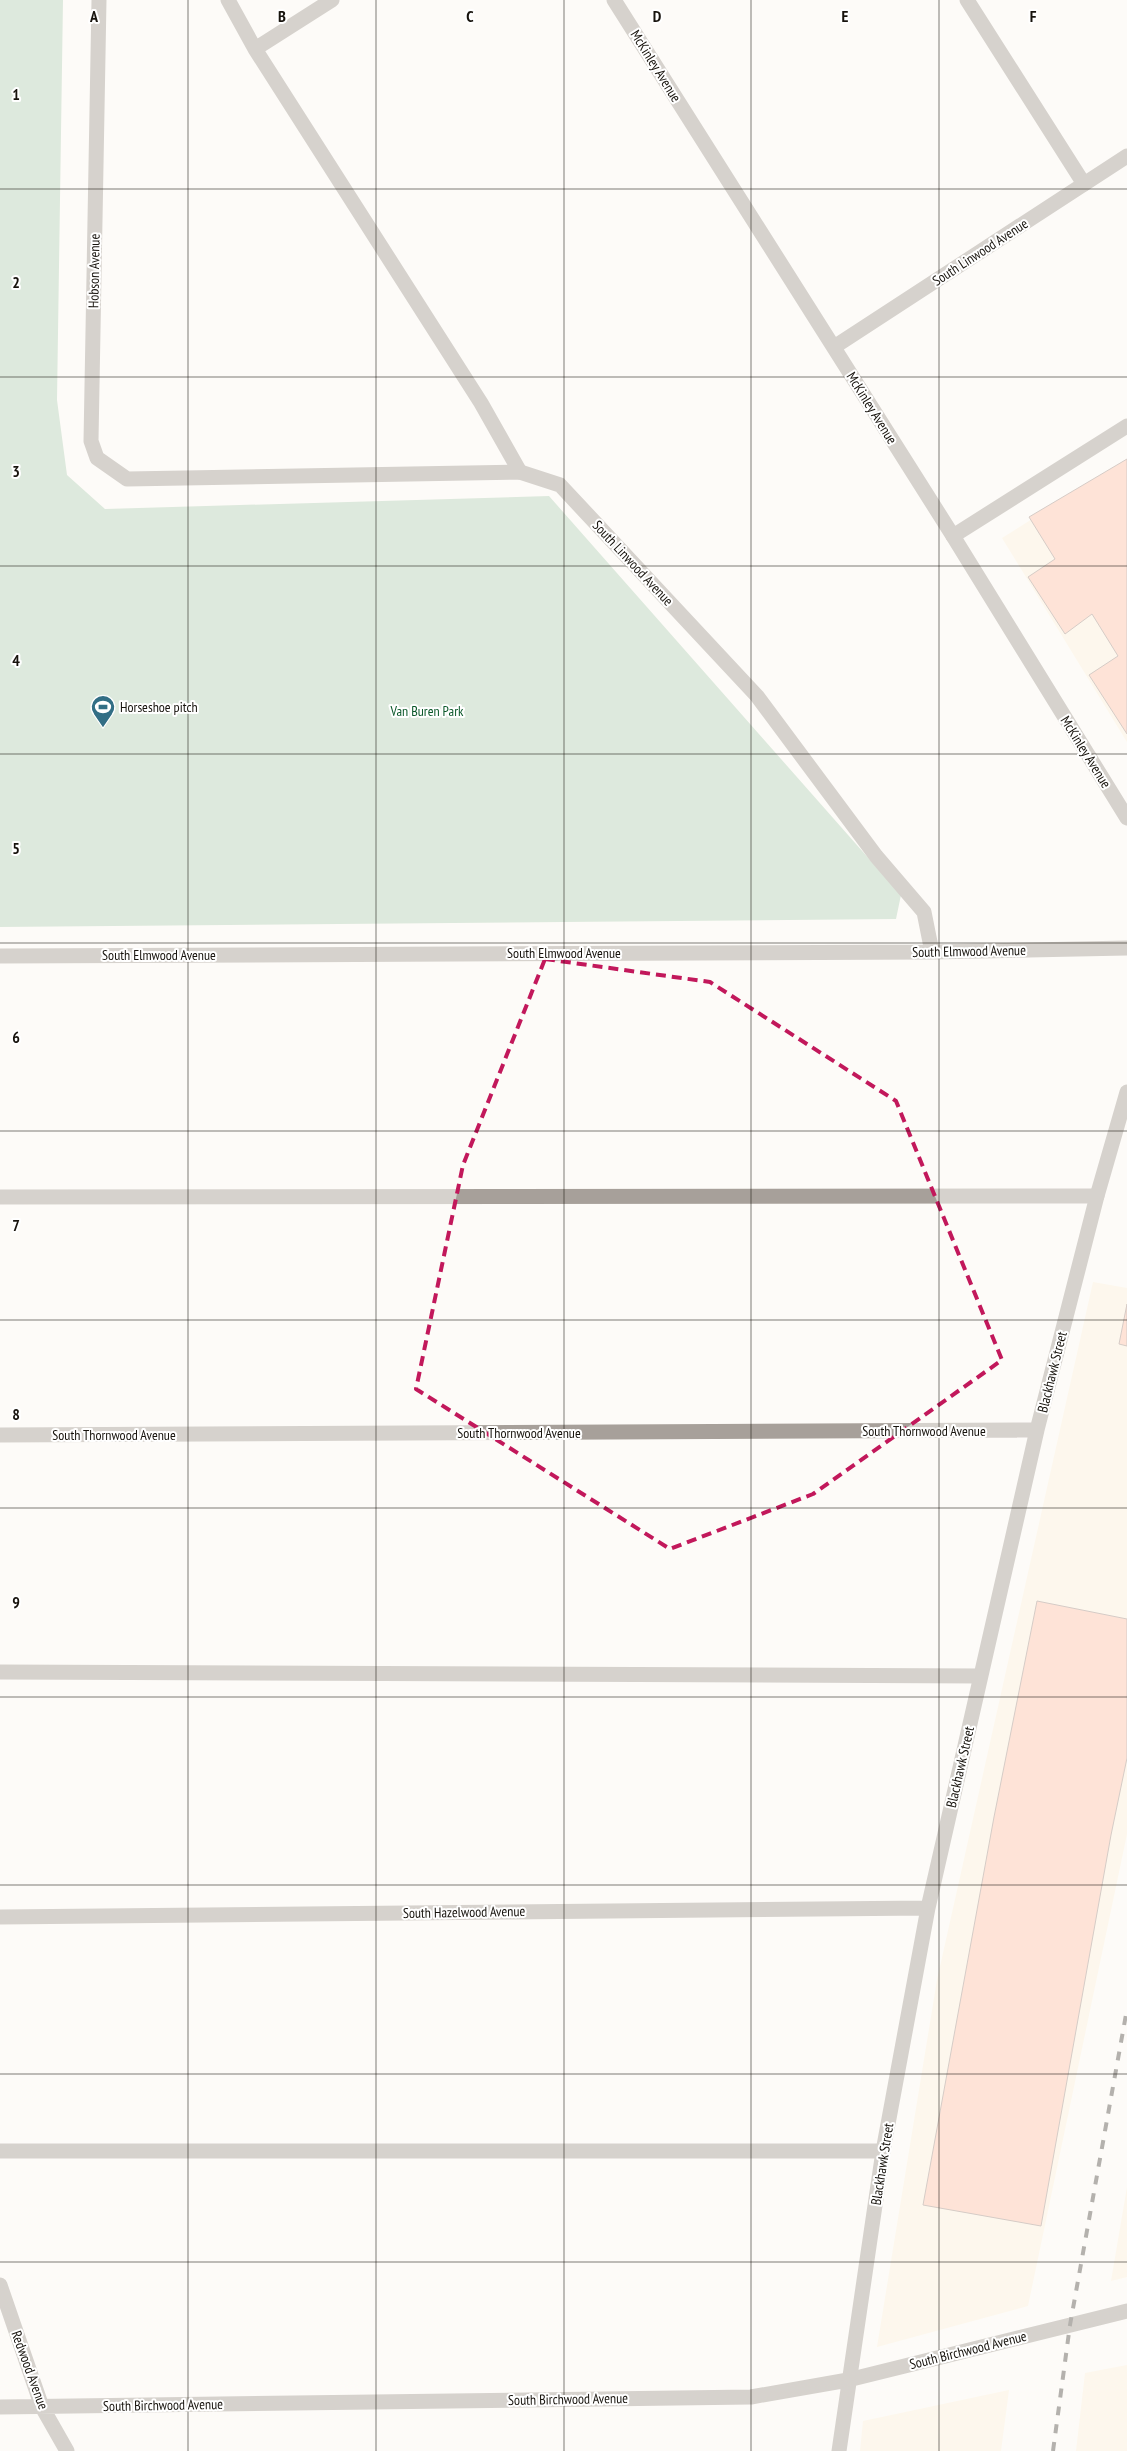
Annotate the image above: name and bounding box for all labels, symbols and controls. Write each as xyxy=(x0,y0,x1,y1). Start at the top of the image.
text: A xyxy=(89,6,99,26)
text: B xyxy=(278,6,286,26)
text: C xyxy=(466,6,474,26)
text: D xyxy=(653,6,662,26)
text: E xyxy=(842,6,849,26)
text: F xyxy=(1030,6,1037,26)
street label: McKinley Avenue xyxy=(627,27,685,106)
text: 1 xyxy=(12,84,20,104)
street label: South Linwood Avenue xyxy=(929,214,1031,290)
street label: Hobson Avenue xyxy=(84,233,104,308)
text: 2 xyxy=(12,272,20,292)
street label: McKinley Avenue xyxy=(843,369,901,448)
text: 3 xyxy=(12,461,20,481)
street label: South Linwood Avenue xyxy=(589,516,677,610)
text: 4 xyxy=(12,650,20,670)
sports icon: Horseshoe pitch xyxy=(90,694,116,728)
place label: Horseshoe pitch xyxy=(120,698,198,716)
park label: Van Buren Park xyxy=(390,702,464,720)
street label: McKinley Avenue xyxy=(1057,713,1115,792)
text: 5 xyxy=(12,838,20,858)
street label: South Elmwood Avenue xyxy=(912,941,1026,961)
street label: South Elmwood Avenue xyxy=(507,944,621,962)
street label: South Elmwood Avenue xyxy=(102,946,216,964)
text: 6 xyxy=(12,1027,20,1047)
text: 7 xyxy=(12,1215,20,1235)
street label: Blackhawk Street xyxy=(1033,1329,1071,1414)
text: 8 xyxy=(12,1404,20,1424)
street label: South Thornwood Avenue xyxy=(862,1422,986,1440)
street label: South Thornwood Avenue xyxy=(457,1424,581,1442)
street label: South Thornwood Avenue xyxy=(52,1426,176,1444)
text: 9 xyxy=(12,1592,20,1612)
street label: Blackhawk Street xyxy=(942,1724,978,1809)
street label: South Hazelwood Avenue xyxy=(403,1902,526,1922)
street label: Blackhawk Street xyxy=(867,2121,897,2206)
street label: South Birchwood Avenue xyxy=(908,2327,1029,2373)
street label: Redwood Avenue xyxy=(7,2328,53,2412)
street label: South Birchwood Avenue xyxy=(508,2389,628,2409)
street label: South Birchwood Avenue xyxy=(103,2395,223,2415)

